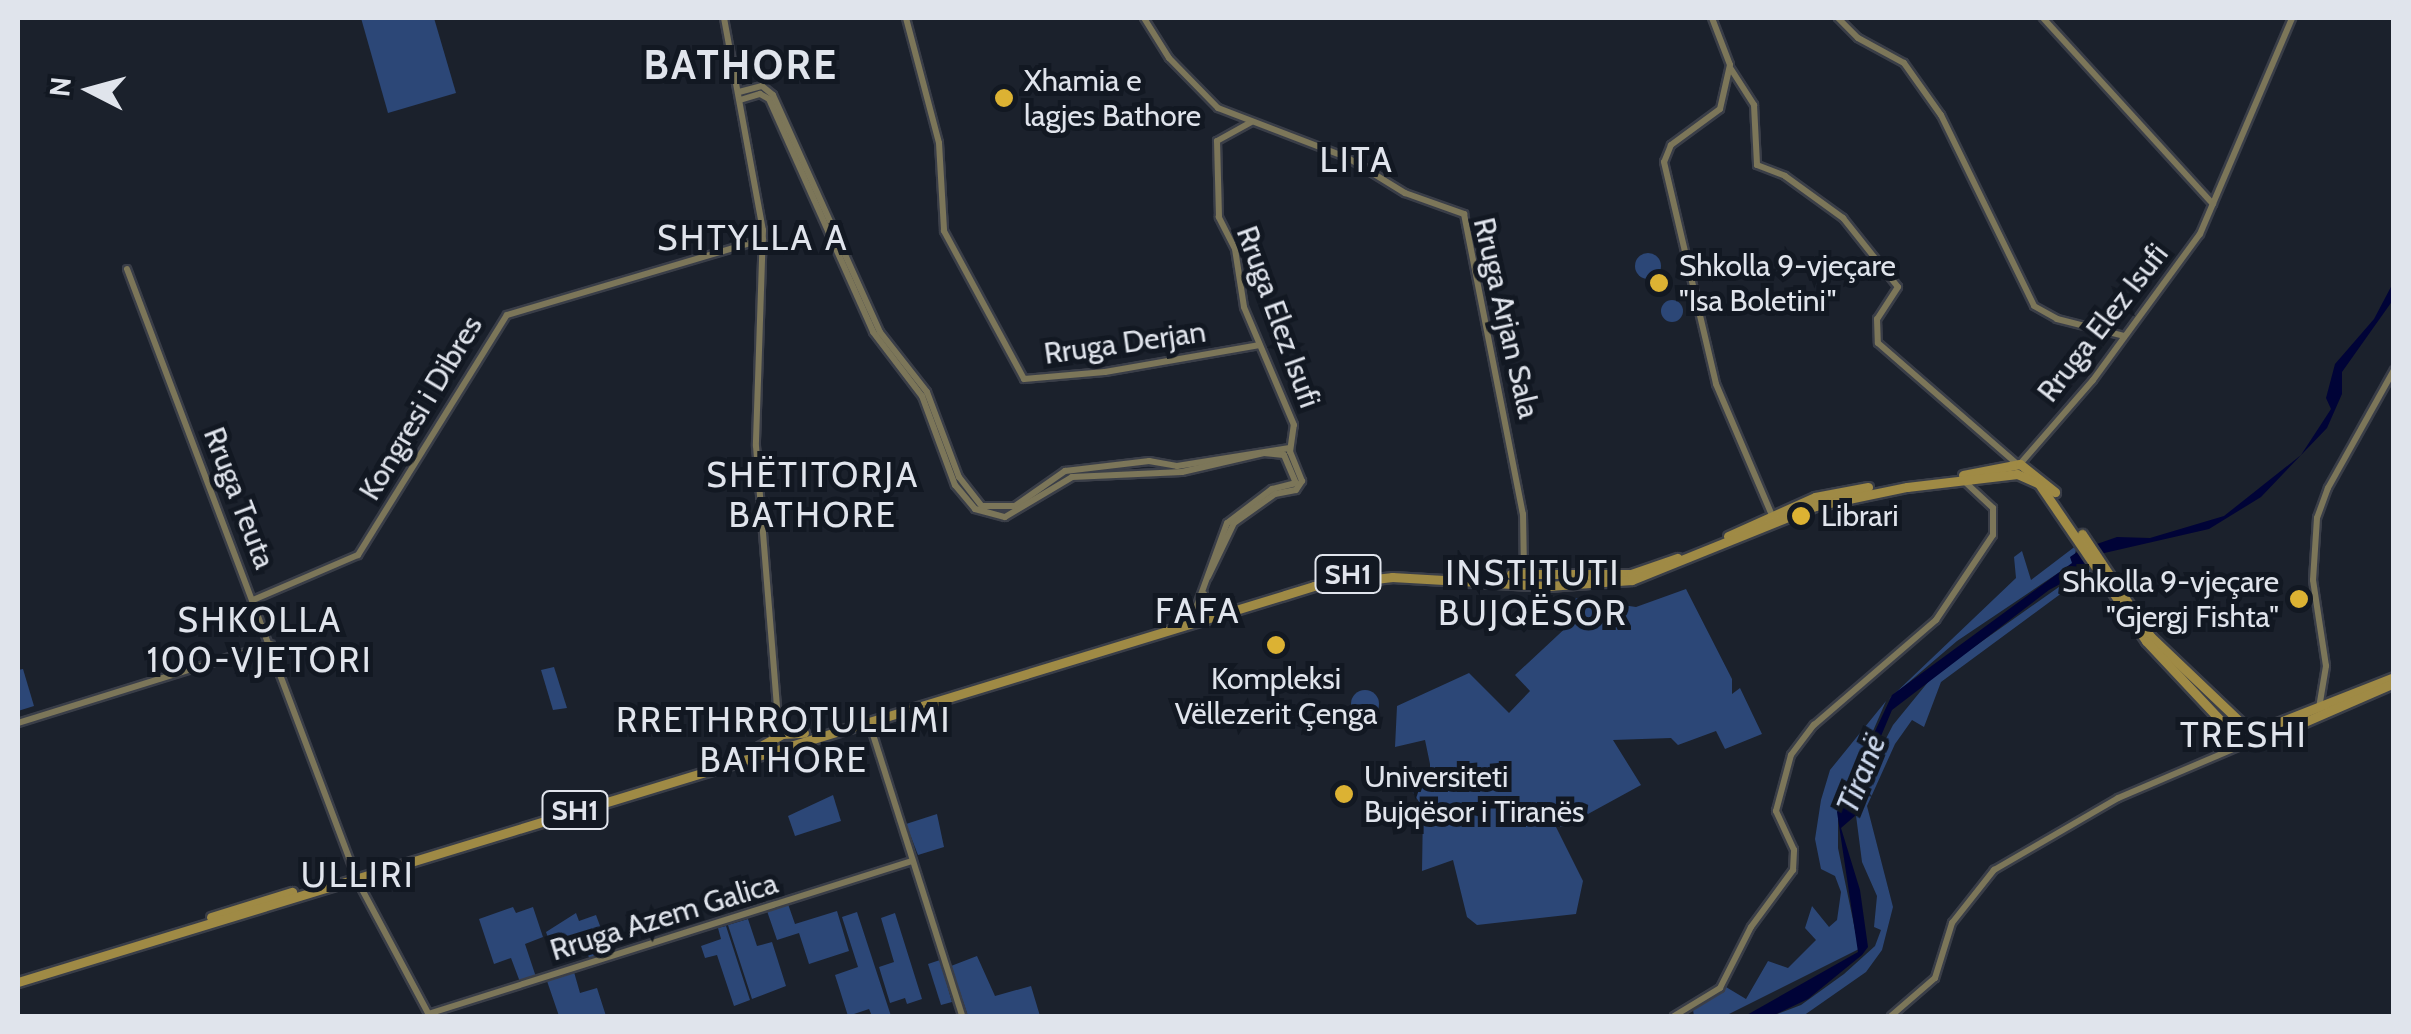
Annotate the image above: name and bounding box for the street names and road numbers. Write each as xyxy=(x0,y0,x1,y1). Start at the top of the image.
street label: Rruga Arjan Sala xyxy=(1465,214,1547,422)
street label: Rruga Elez Isufi xyxy=(1228,221,1328,413)
street label: Rruga Elez Isufi xyxy=(2030,237,2176,409)
street label: Kongresi i Dibres xyxy=(352,309,490,507)
street label: Rruga Derjan xyxy=(1042,314,1208,372)
street label: Rruga Teuta xyxy=(196,422,282,574)
road number: SH1 xyxy=(1313,551,1383,597)
road number: SH1 xyxy=(540,787,610,833)
street label: Rruga Azem Galica xyxy=(546,865,782,969)

